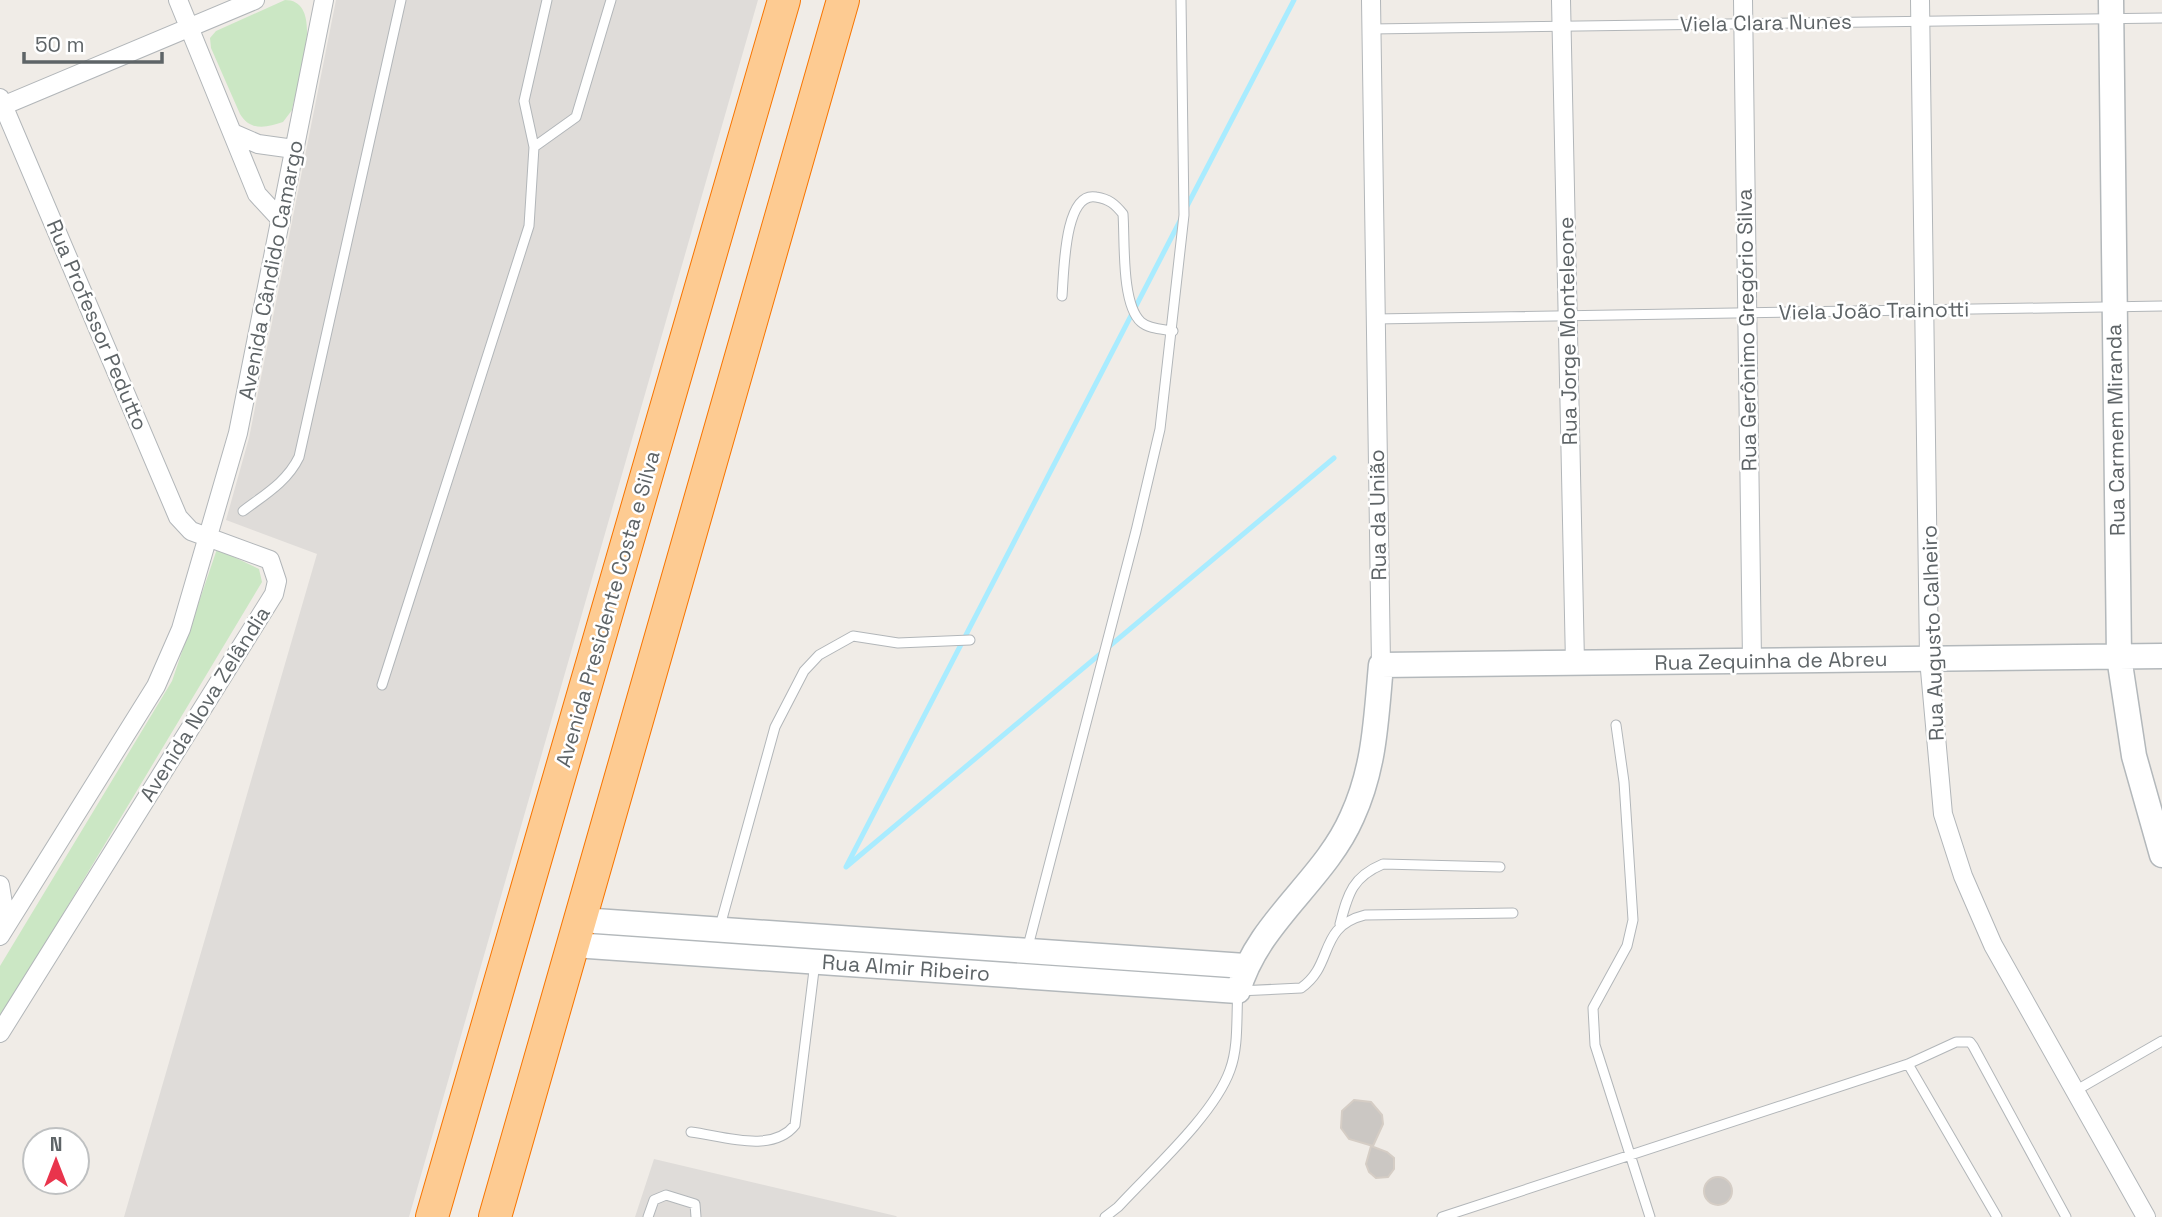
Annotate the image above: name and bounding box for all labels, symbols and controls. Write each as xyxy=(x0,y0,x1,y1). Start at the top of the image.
street label: Viela Clara Nunes xyxy=(1680,8,1852,37)
scale bar xyxy=(24,21,163,65)
text: 50 m xyxy=(35,31,85,58)
street label: Avenida Cândido Camargo xyxy=(232,138,309,402)
street label: Rua Gerônimo Gregório Silva xyxy=(1731,188,1762,472)
street label: Rua Professor Pedutto xyxy=(41,215,154,434)
street label: Rua Jorge Monteleone xyxy=(1552,216,1583,446)
street label: Viela João Trainotti xyxy=(1778,295,1970,326)
street label: Rua Carmem Miranda xyxy=(2100,324,2131,536)
street label: Avenida Presidente Costa e Silva xyxy=(549,447,666,770)
street label: Rua da União xyxy=(1363,449,1392,581)
street label: Rua Augusto Calheiro xyxy=(1915,525,1950,741)
street label: Avenida Nova Zelândia xyxy=(133,601,276,806)
street label: Rua Zequinha de Abreu xyxy=(1654,645,1888,676)
street label: Rua Almir Ribeiro xyxy=(821,948,991,987)
north arrow xyxy=(21,1126,91,1196)
text: N xyxy=(50,1132,62,1157)

